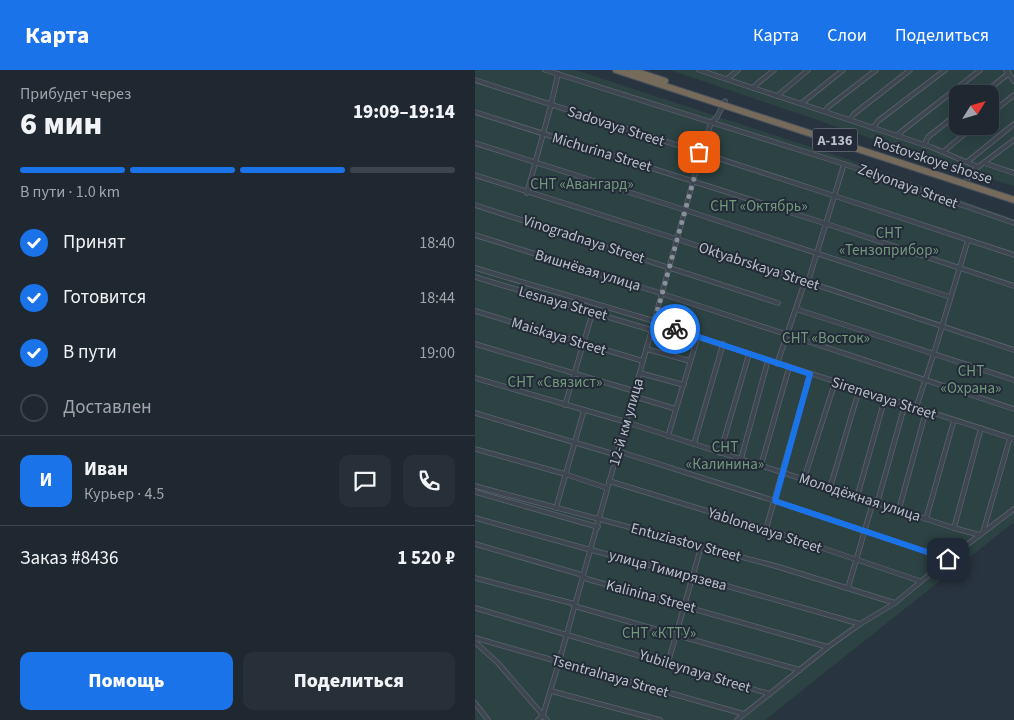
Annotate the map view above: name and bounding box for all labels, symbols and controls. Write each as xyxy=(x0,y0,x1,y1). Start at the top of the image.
text: Карта xyxy=(25,18,89,53)
text: Карта xyxy=(753,23,799,48)
text: Слои xyxy=(827,23,867,48)
text: Поделиться xyxy=(895,23,989,48)
text: Прибудет через xyxy=(20,83,131,105)
north arrow xyxy=(949,85,999,135)
map controls xyxy=(949,85,999,135)
text: 19:09–19:14 xyxy=(353,99,455,126)
text: 6 мин xyxy=(20,101,102,147)
street label: Sadovaya Street xyxy=(565,101,667,152)
street label: Michurina Street xyxy=(550,127,654,178)
road number: А-136 xyxy=(813,128,857,152)
pin xyxy=(678,131,720,173)
street label: Rostovskoye shosse xyxy=(871,131,995,190)
icon: bag xyxy=(685,138,713,166)
street label: Zelyonaya Street xyxy=(855,159,961,214)
park label: СНТ «Авангард» xyxy=(530,174,634,195)
text: В пути · 1.0 km xyxy=(20,181,120,203)
park label: СНТ «Октябрь» xyxy=(710,196,808,217)
street label: Vinogradnaya Street xyxy=(520,210,647,269)
park label: СНТ «Тензоприбор» xyxy=(839,223,939,261)
icon: check xyxy=(20,229,48,257)
text: Принят xyxy=(63,229,126,256)
text: 18:40 xyxy=(419,232,455,254)
street label: Oktyabrskaya Street xyxy=(696,237,822,296)
street label: Вишнёвая улица xyxy=(532,244,643,297)
street label: Lesnaya Street xyxy=(516,281,610,326)
icon: check xyxy=(20,284,48,312)
text: Готовится xyxy=(63,284,146,311)
text: 18:44 xyxy=(419,287,455,309)
courier xyxy=(650,304,700,354)
street label: Maiskaya Street xyxy=(509,312,609,361)
icon: bike xyxy=(661,315,689,343)
park label: СНТ «Восток» xyxy=(782,328,870,349)
icon: check xyxy=(20,339,48,367)
text: В пути xyxy=(63,339,117,366)
text: 19:00 xyxy=(419,342,455,364)
park label: СНТ «Охрана» xyxy=(941,361,1001,399)
park label: СНТ «Связист» xyxy=(508,372,602,393)
street label: Sirenevaya Street xyxy=(829,372,939,425)
street label: 12-й км улица xyxy=(604,376,649,468)
text: Доставлен xyxy=(63,394,152,421)
park label: СНТ «Калинина» xyxy=(686,437,764,475)
button: chat xyxy=(339,455,391,507)
button: phone xyxy=(403,455,455,507)
text: Иван xyxy=(84,456,128,483)
text: И xyxy=(40,467,52,494)
street label: Молодёжная улица xyxy=(796,468,923,527)
text: Курьер · 4.5 xyxy=(84,483,164,505)
street label: Yablonevaya Street xyxy=(704,502,825,559)
street label: Entuziastov Street xyxy=(628,518,743,567)
pin xyxy=(927,538,969,580)
text: Заказ #8436 xyxy=(20,545,119,572)
text: 1 520 ₽ xyxy=(397,545,455,572)
street label: улица Тимирязева xyxy=(606,545,729,596)
icon: home xyxy=(934,545,962,573)
street label: Kalinina Street xyxy=(604,574,698,619)
park label: СНТ «КТТУ» xyxy=(622,623,696,644)
street label: Yubileynaya Street xyxy=(635,644,753,698)
street label: Tsentralnaya Street xyxy=(549,650,671,703)
button: Помощь xyxy=(20,652,233,710)
button: Поделиться xyxy=(243,652,455,710)

